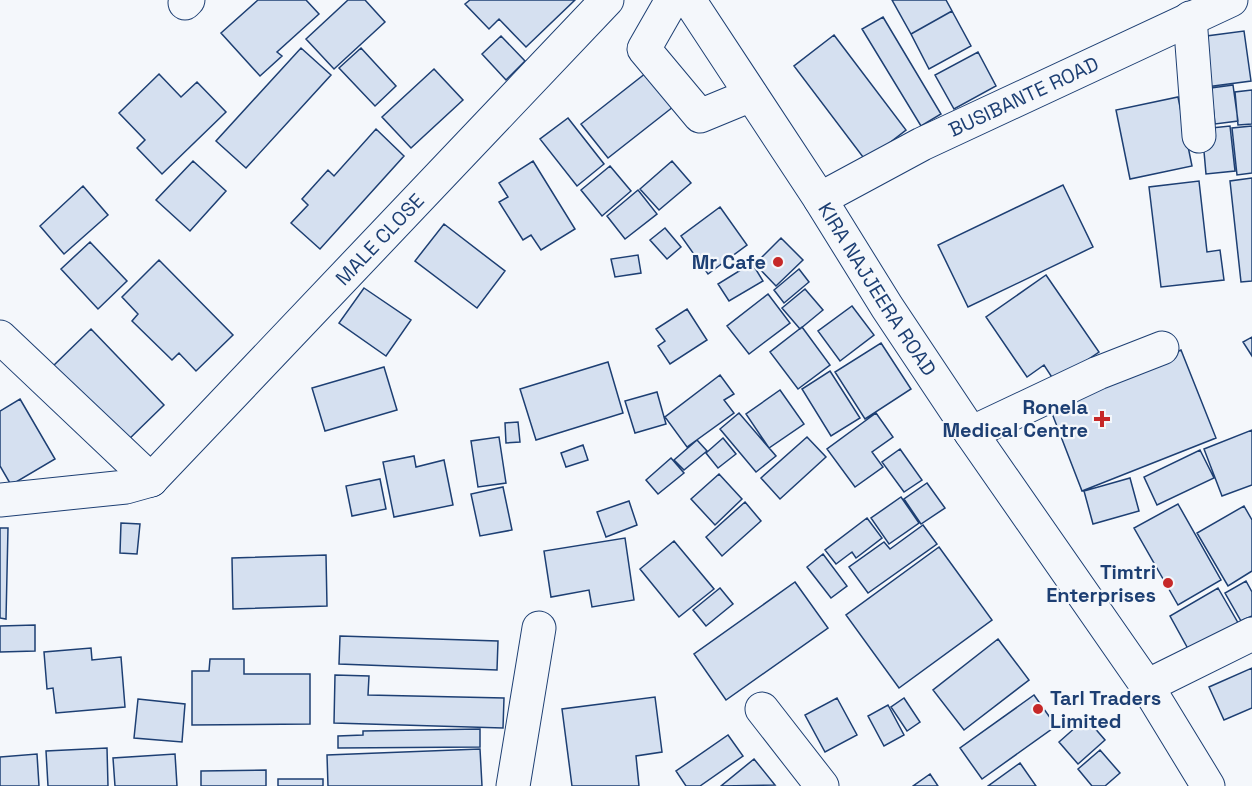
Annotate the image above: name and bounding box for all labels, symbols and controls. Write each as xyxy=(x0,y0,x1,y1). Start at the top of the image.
street label: BUSIBANTE ROAD xyxy=(944,51,1103,143)
street label: MALE CLOSE xyxy=(330,188,430,291)
street label: KIRA NAJJEERA ROAD xyxy=(812,198,942,381)
place label: Mr Cafe xyxy=(692,249,766,275)
marker: Mr Cafe xyxy=(771,255,785,269)
place label: Ronela Medical Centre xyxy=(942,394,1088,443)
marker: Ronela Medical Centre xyxy=(1093,410,1111,428)
place label: Timtri Enterprises xyxy=(1046,559,1156,608)
marker: Timtri Enterprises xyxy=(1161,576,1175,590)
place label: Tarl Traders Limited xyxy=(1050,685,1161,734)
marker: Tarl Traders Limited xyxy=(1031,702,1045,716)

